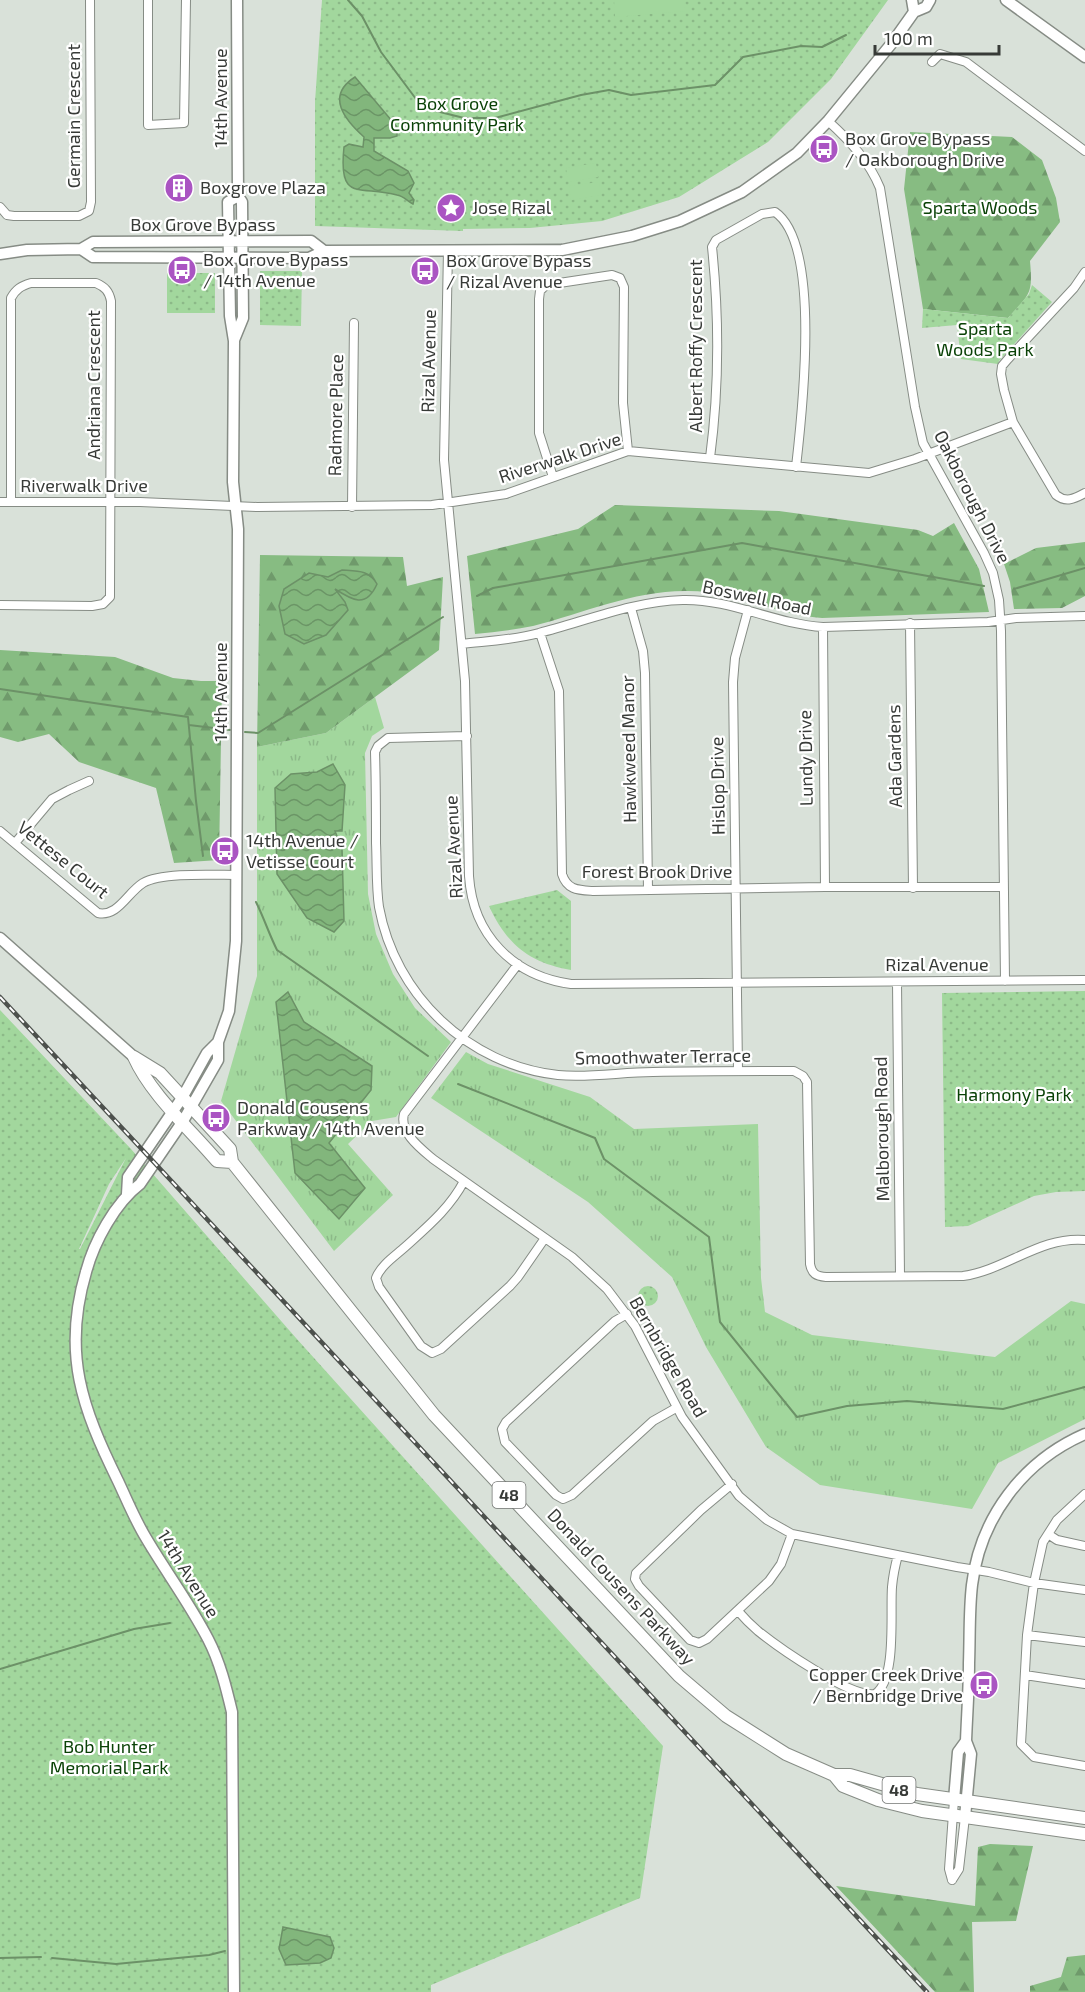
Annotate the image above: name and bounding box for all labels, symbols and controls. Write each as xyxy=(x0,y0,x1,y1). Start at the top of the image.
scale bar xyxy=(875,18,1000,56)
text: 100 m xyxy=(884,27,933,49)
street label: Germain Crescent xyxy=(62,44,84,188)
street label: 14th Avenue xyxy=(209,48,231,148)
park label: Box Grove Community Park xyxy=(390,92,524,135)
place label: Box Grove Bypass / Oakborough Drive xyxy=(845,127,1005,170)
bus stop icon: Box Grove Bypass / Oakborough Drive xyxy=(808,133,840,165)
building icon: Boxgrove Plaza xyxy=(163,172,195,204)
place label: Boxgrove Plaza xyxy=(200,176,326,198)
place icon: Jose Rizal xyxy=(435,192,467,224)
place label: Jose Rizal xyxy=(472,196,552,218)
park label: Sparta Woods xyxy=(923,196,1037,218)
street label: Box Grove Bypass xyxy=(130,213,276,235)
place label: Box Grove Bypass / 14th Avenue xyxy=(203,248,349,291)
place label: Box Grove Bypass / Rizal Avenue xyxy=(446,249,592,292)
bus stop icon: Box Grove Bypass / 14th Avenue xyxy=(166,254,198,286)
bus stop icon: Box Grove Bypass / Rizal Avenue xyxy=(409,255,441,287)
street label: Albert Roffy Crescent xyxy=(684,259,706,433)
street label: Rizal Avenue xyxy=(416,309,440,413)
street label: Andriana Crescent xyxy=(82,310,104,460)
park label: Sparta Woods Park xyxy=(936,317,1034,360)
street label: Radmore Place xyxy=(323,354,347,476)
street label: Oakborough Drive xyxy=(930,426,1016,567)
street label: Riverwalk Drive xyxy=(496,427,624,487)
street label: Riverwalk Drive xyxy=(20,474,148,496)
street label: Boswell Road xyxy=(701,575,814,619)
street label: 14th Avenue xyxy=(209,642,231,742)
street label: Hawkweed Manor xyxy=(616,675,640,823)
street label: Ada Gardens xyxy=(882,704,906,808)
street label: Lundy Drive xyxy=(793,710,817,806)
street label: Hislop Drive xyxy=(705,737,729,835)
street label: Rizal Avenue xyxy=(439,795,467,899)
street label: Vettese Court xyxy=(14,816,114,903)
place label: 14th Avenue / Vetisse Court xyxy=(246,829,359,872)
bus stop icon: 14th Avenue / Vetisse Court xyxy=(209,835,241,867)
street label: Forest Brook Drive xyxy=(582,860,732,882)
street label: Rizal Avenue xyxy=(885,953,989,975)
street label: Smoothwater Terrace xyxy=(575,1043,751,1069)
street label: Malborough Road xyxy=(869,1056,893,1202)
park label: Harmony Park xyxy=(956,1083,1072,1105)
place label: Donald Cousens Parkway / 14th Avenue xyxy=(237,1096,424,1139)
bus stop icon: Donald Cousens Parkway / 14th Avenue xyxy=(200,1102,232,1134)
street label: Bernbridge Road xyxy=(625,1292,712,1421)
road number: 48 xyxy=(492,1482,526,1508)
street label: Donald Cousens Parkway xyxy=(543,1503,700,1670)
street label: 14th Avenue xyxy=(153,1525,225,1621)
place label: Copper Creek Drive / Bernbridge Drive xyxy=(809,1663,963,1706)
bus stop icon: Copper Creek Drive / Bernbridge Drive xyxy=(968,1669,1000,1701)
park label: Bob Hunter Memorial Park xyxy=(50,1735,168,1778)
road number: 48 xyxy=(882,1777,916,1803)

